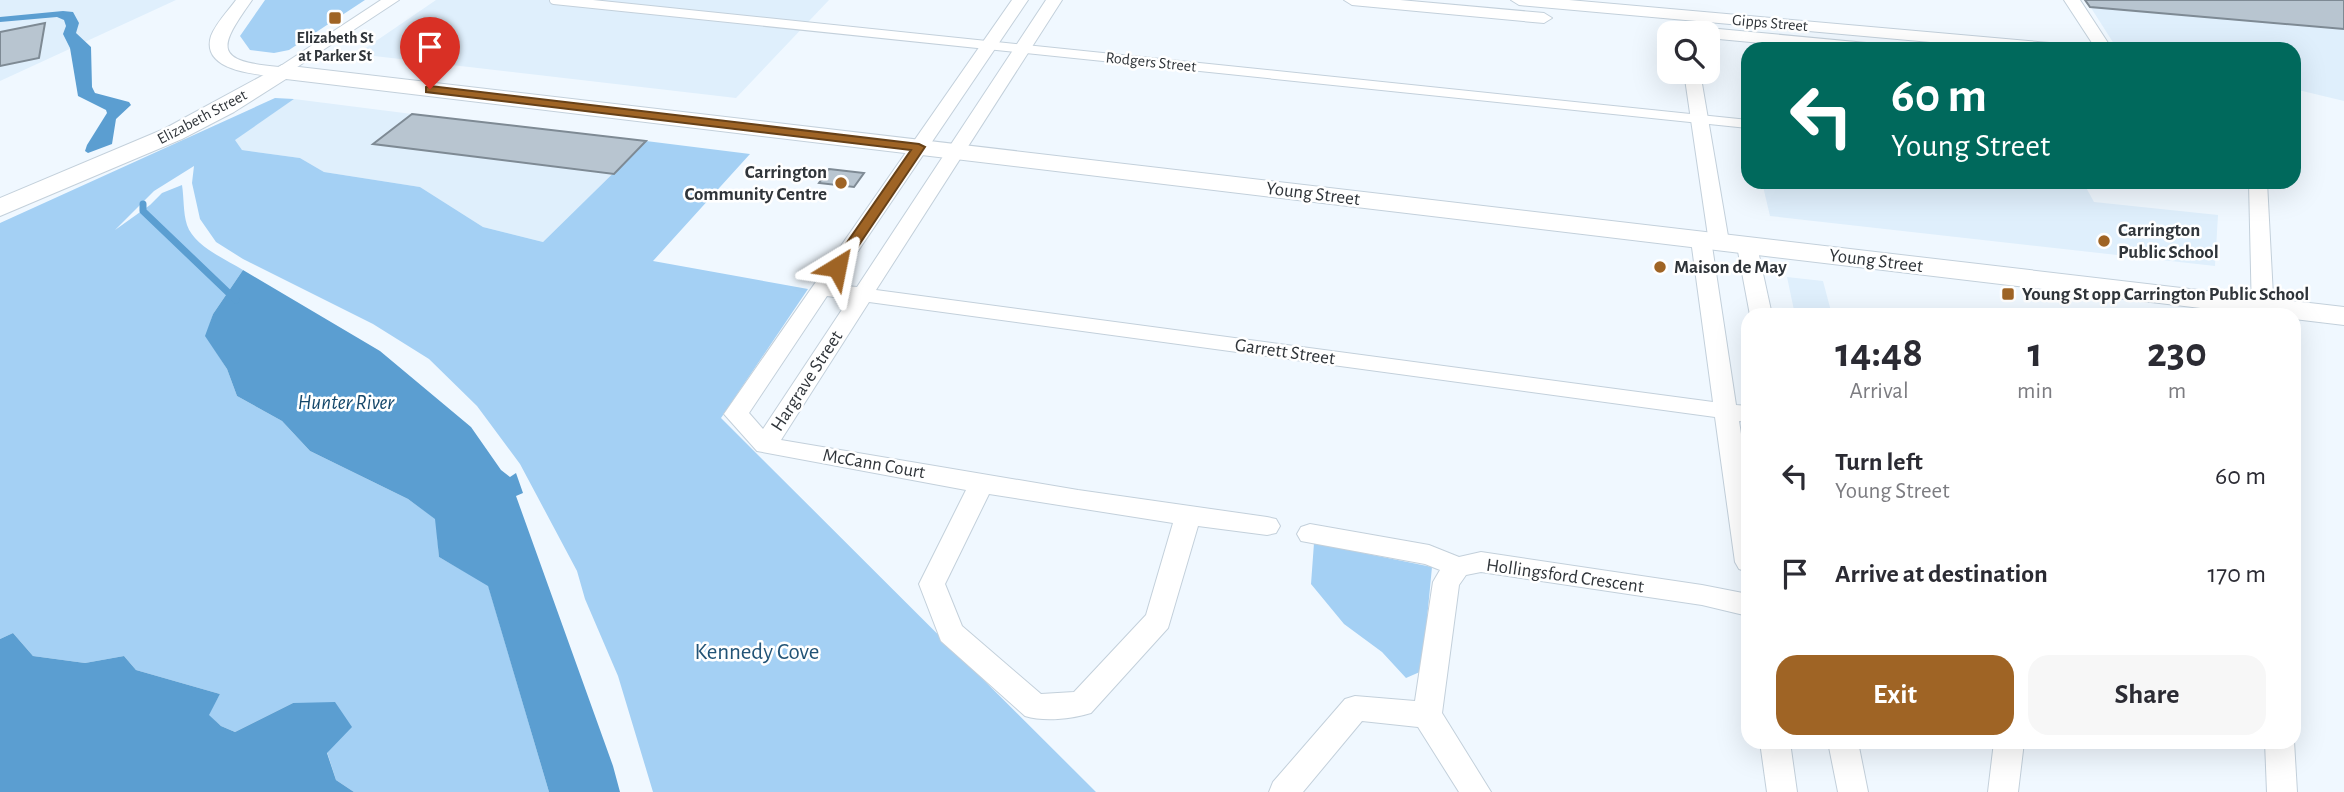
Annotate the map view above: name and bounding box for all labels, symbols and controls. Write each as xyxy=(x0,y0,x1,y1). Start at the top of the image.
marker: Elizabeth St at Parker St xyxy=(327,10,343,26)
street label: Gipps Street xyxy=(1731,12,1809,34)
pin xyxy=(400,17,460,89)
map controls xyxy=(1657,21,1720,84)
button: search xyxy=(1657,21,1720,84)
icon: arrive xyxy=(411,28,449,66)
place label: Elizabeth St at Parker St xyxy=(297,30,374,64)
street label: Rodgers Street xyxy=(1105,49,1197,75)
icon: left xyxy=(1776,70,1867,161)
text: 60 m xyxy=(1891,72,1987,121)
street label: Elizabeth Street xyxy=(155,87,249,147)
text: Young Street xyxy=(1891,130,2050,162)
place label: Carrington Community Centre xyxy=(685,163,827,204)
marker: Carrington Community Centre xyxy=(833,175,849,191)
street label: Young Street xyxy=(1265,179,1361,209)
place label: Carrington Public School xyxy=(2118,221,2219,262)
position arrow xyxy=(800,230,874,304)
marker: Carrington Public School xyxy=(2096,233,2112,249)
street label: Young Street xyxy=(1828,246,1924,276)
place label: Maison de May xyxy=(1674,258,1787,277)
marker: Maison de May xyxy=(1652,259,1668,275)
place label: Young St opp Carrington Public School xyxy=(2022,285,2309,304)
marker: Young St opp Carrington Public School xyxy=(2000,286,2016,302)
street label: Hargrave Street xyxy=(768,327,846,435)
text: 14:48 xyxy=(1835,332,1923,374)
text: 1 xyxy=(2027,332,2043,374)
text: 230 xyxy=(2147,332,2207,374)
street label: Garrett Street xyxy=(1234,336,1336,368)
text: Arrival xyxy=(1849,380,1909,403)
text: min xyxy=(2017,380,2053,403)
text: m xyxy=(2168,380,2186,403)
water label: Hunter River xyxy=(298,392,395,413)
street label: McCann Court xyxy=(821,446,927,482)
text: Turn left xyxy=(1835,449,1923,475)
icon: left xyxy=(1776,457,1814,495)
text: 60 m xyxy=(2215,463,2266,489)
text: Young Street xyxy=(1835,480,1949,503)
icon: arrive xyxy=(1776,555,1814,593)
street label: Hollingsford Crescent xyxy=(1485,556,1645,596)
text: Arrive at destination xyxy=(1835,561,2048,587)
text: 170 m xyxy=(2207,561,2266,587)
park label: Kennedy Cove xyxy=(695,641,819,664)
button: Exit xyxy=(1776,655,2014,735)
button: Share xyxy=(2028,655,2266,735)

